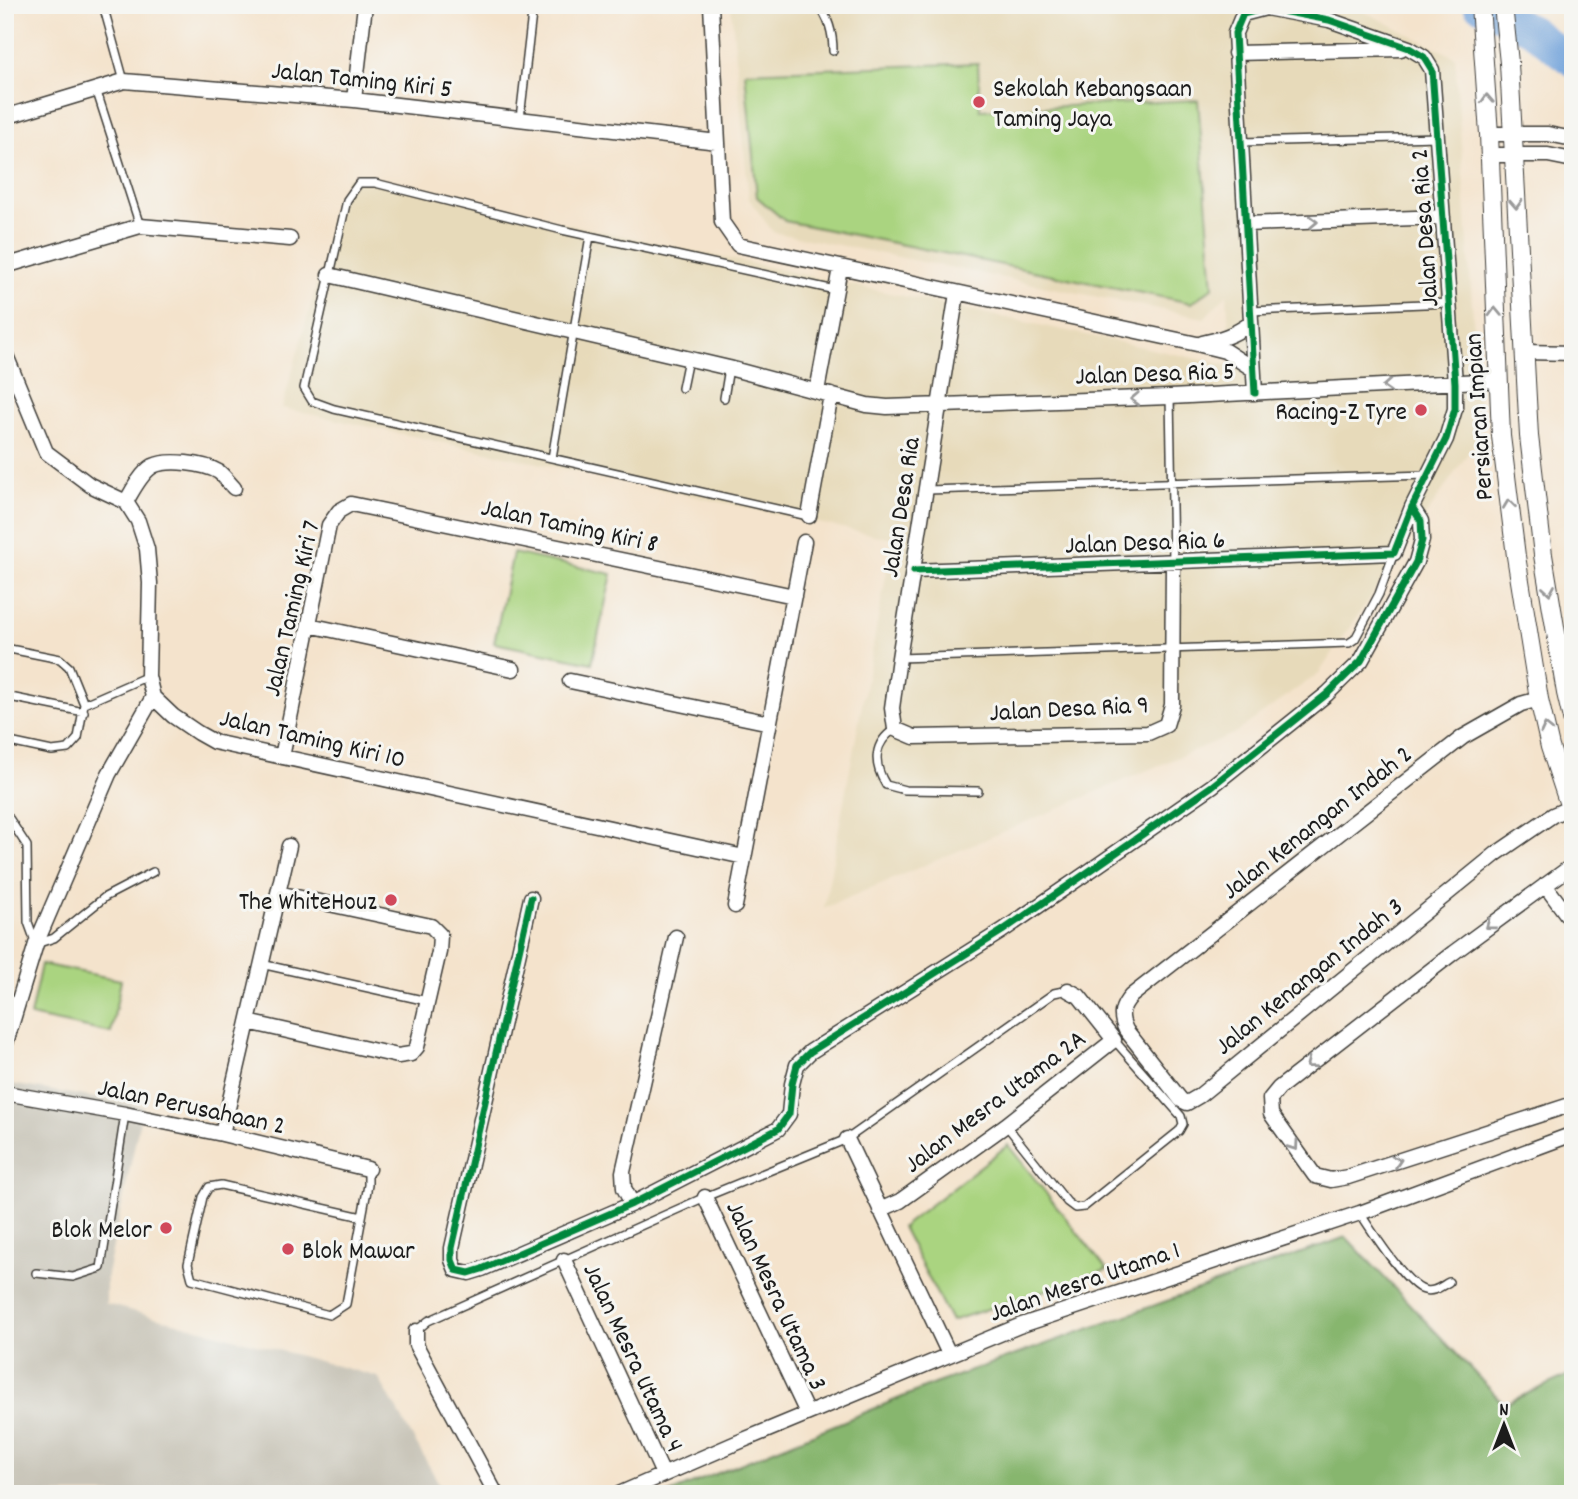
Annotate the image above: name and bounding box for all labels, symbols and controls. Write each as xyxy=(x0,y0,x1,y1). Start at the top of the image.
street label: Jalan Taming Kiri 5 xyxy=(269,54,454,109)
place label: Sekolah Kebangsaan Taming Jaya xyxy=(993,72,1192,139)
one-way arrow xyxy=(1480,93,1495,104)
marker: Sekolah Kebangsaan Taming Jaya xyxy=(971,94,987,110)
street label: Jalan Desa Ria 2 xyxy=(1402,147,1450,308)
one-way arrow xyxy=(1509,199,1524,210)
one-way arrow xyxy=(1308,214,1319,229)
one-way arrow xyxy=(1488,306,1503,317)
street label: Persiaran Impian xyxy=(1456,332,1505,502)
street label: Jalan Desa Ria 5 xyxy=(1075,354,1236,397)
one-way arrow xyxy=(1381,378,1392,393)
one-way arrow xyxy=(1129,391,1140,406)
place label: Racing-Z Tyre xyxy=(1275,395,1407,432)
marker: Racing-Z Tyre xyxy=(1413,402,1429,418)
street label: Jalan Desa Ria xyxy=(873,434,932,580)
street label: Jalan Taming Kiri 8 xyxy=(477,491,661,564)
one-way arrow xyxy=(1502,498,1517,510)
street label: Jalan Taming Kiri 7 xyxy=(255,517,332,700)
street label: Jalan Desa Ria 6 xyxy=(1064,523,1226,566)
one-way arrow xyxy=(1541,584,1556,596)
street label: Jalan Desa Ria 9 xyxy=(989,688,1150,733)
street label: Jalan Taming Kiri 10 xyxy=(216,701,409,780)
one-way arrow xyxy=(1540,722,1554,734)
street label: Jalan Kenangan Indah 2 xyxy=(1215,737,1421,910)
place label: The WhiteHouz xyxy=(239,885,377,922)
street label: Jalan Kenangan Indah 3 xyxy=(1208,890,1412,1065)
marker: The WhiteHouz xyxy=(383,892,399,908)
one-way arrow xyxy=(1485,917,1498,930)
street label: Jalan Mesra Utama 2A xyxy=(897,1022,1095,1184)
one-way arrow xyxy=(1305,1055,1317,1068)
street label: Jalan Perusahaan 2 xyxy=(94,1070,288,1146)
one-way arrow xyxy=(1286,1138,1298,1151)
one-way arrow xyxy=(1390,1155,1403,1169)
street label: Jalan Mesra Utama 3 xyxy=(715,1196,835,1397)
place label: Blok Melor xyxy=(51,1213,152,1250)
marker: Blok Melor xyxy=(158,1220,174,1236)
street label: Jalan Mesra Utama 1 xyxy=(985,1233,1185,1333)
place label: Blok Mawar xyxy=(302,1234,415,1271)
marker: Blok Mawar xyxy=(280,1241,296,1257)
street label: Jalan Mesra Utama 4 xyxy=(572,1258,692,1459)
north arrow xyxy=(1470,1390,1540,1460)
text: N xyxy=(1499,1398,1509,1425)

